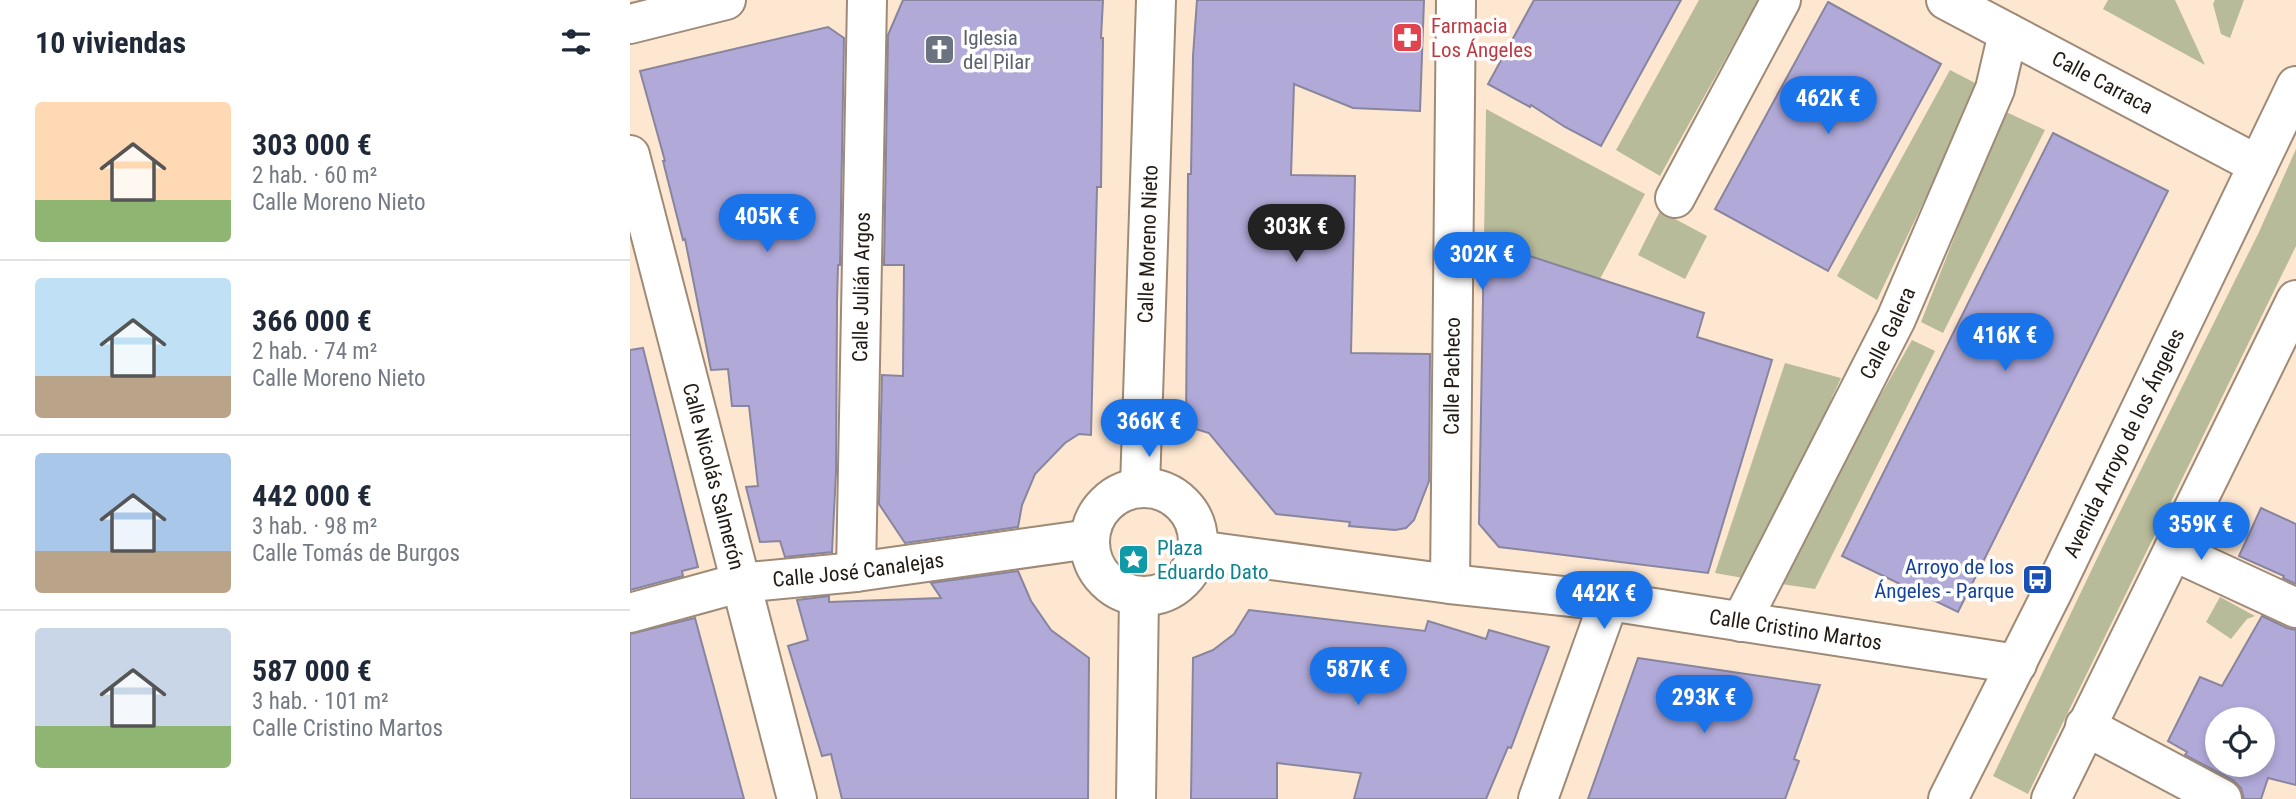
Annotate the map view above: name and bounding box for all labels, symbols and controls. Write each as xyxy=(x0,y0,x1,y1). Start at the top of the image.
place label: Farmacia Los Ángeles xyxy=(1431,14,1533,62)
pharmacy icon: Farmacia Los Ángeles xyxy=(1391,21,1425,55)
icon: filters xyxy=(557,23,595,61)
text: 10 viviendas xyxy=(35,25,186,60)
place label: Iglesia del Pilar xyxy=(963,26,1031,74)
church icon: Iglesia del Pilar xyxy=(923,33,957,67)
street label: Calle Carraca xyxy=(2048,46,2157,119)
pin: 462K € xyxy=(1771,76,1885,136)
text: 462K € xyxy=(1796,85,1860,112)
text: 303 000 € xyxy=(252,127,372,162)
icon: home xyxy=(91,130,175,214)
text: 2 hab. · 60 m² xyxy=(252,162,377,189)
street label: Calle Moreno Nieto xyxy=(1133,164,1163,324)
text: Calle Moreno Nieto xyxy=(252,189,426,216)
pin: 405K € xyxy=(710,194,824,254)
text: 405K € xyxy=(735,203,799,230)
pin: 303K € xyxy=(1239,204,1353,264)
street label: Calle Julián Argos xyxy=(848,212,875,362)
text: 303K € xyxy=(1264,213,1328,240)
pin: 302K € xyxy=(1425,232,1539,292)
text: 302K € xyxy=(1450,241,1514,268)
street label: Calle Galera xyxy=(1855,284,1920,383)
text: 366 000 € xyxy=(252,303,372,338)
icon: home xyxy=(91,306,175,390)
pin: 416K € xyxy=(1948,314,2062,373)
street label: Calle Pacheco xyxy=(1440,317,1465,435)
text: 416K € xyxy=(1973,322,2037,349)
street label: Avenida Arroyo de los Ángeles xyxy=(2059,325,2189,562)
text: 2 hab. · 74 m² xyxy=(252,338,377,365)
text: Calle Moreno Nieto xyxy=(252,365,426,392)
street label: Calle Nicolás Salmerón xyxy=(678,380,749,572)
pin: 366K € xyxy=(1092,400,1206,459)
text: 366K € xyxy=(1117,408,1181,435)
text: 442 000 € xyxy=(252,478,372,513)
icon: home xyxy=(91,481,175,565)
pin: 359K € xyxy=(2144,503,2258,562)
text: 359K € xyxy=(2169,511,2233,538)
text: 3 hab. · 98 m² xyxy=(252,513,377,540)
place label: Plaza Eduardo Dato xyxy=(1157,536,1268,584)
text: Calle Tomás de Burgos xyxy=(252,540,460,567)
place icon: Plaza Eduardo Dato xyxy=(1117,543,1151,577)
street label: Calle José Canalejas xyxy=(771,548,945,592)
place label: Arroyo de los Ángeles - Parque xyxy=(1874,555,2014,603)
bus stop icon: Arroyo de los Ángeles - Parque xyxy=(2020,562,2054,596)
pin: 442K € xyxy=(1547,572,1661,631)
text: 442K € xyxy=(1572,580,1636,607)
street label: Calle Cristino Martos xyxy=(1707,605,1884,655)
pin: 587K € xyxy=(1301,648,1415,707)
text: 587 000 € xyxy=(252,653,372,688)
icon: home xyxy=(91,656,175,740)
text: 587K € xyxy=(1326,656,1390,683)
pin: 293K € xyxy=(1647,676,1761,735)
text: 293K € xyxy=(1672,684,1736,711)
text: 3 hab. · 101 m² xyxy=(252,688,389,715)
map controls xyxy=(2205,707,2275,777)
button: locate xyxy=(2205,707,2275,777)
text: Calle Cristino Martos xyxy=(252,715,443,742)

